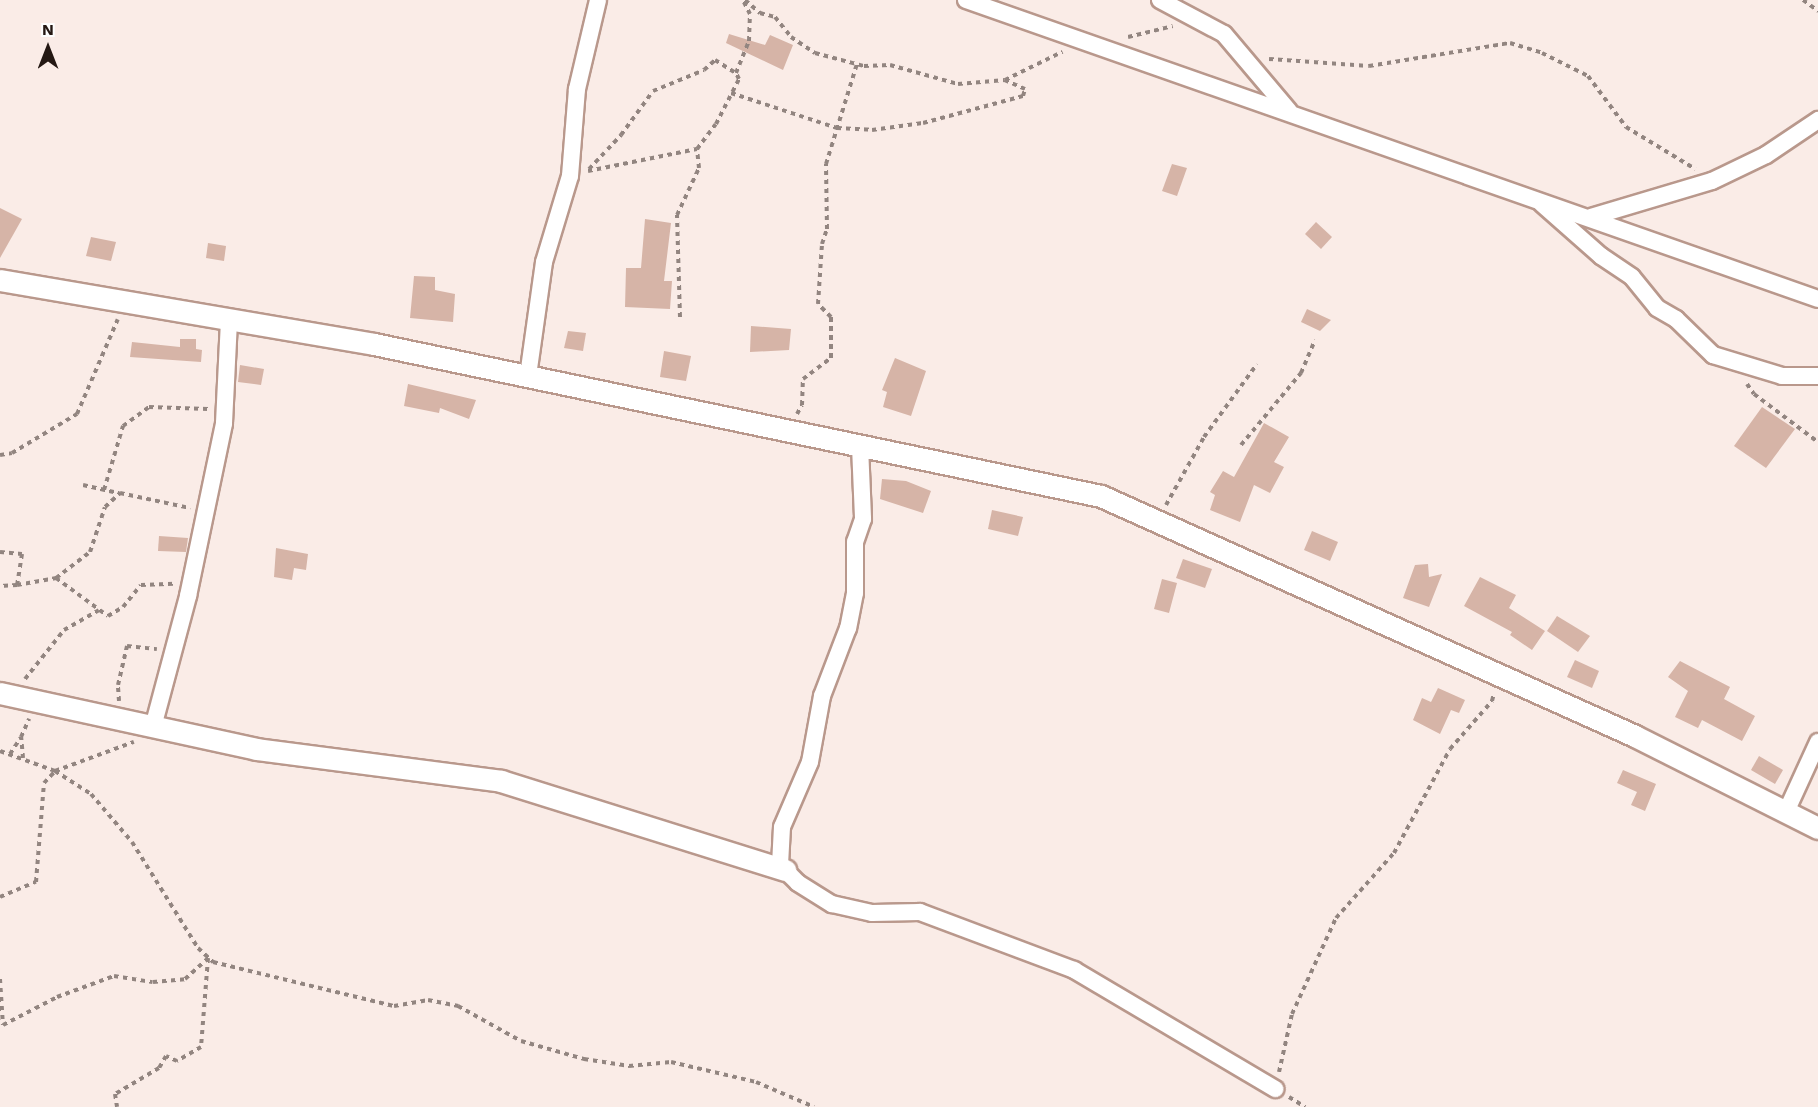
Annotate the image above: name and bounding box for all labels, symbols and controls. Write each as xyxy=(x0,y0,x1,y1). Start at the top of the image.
north arrow xyxy=(18,18,78,78)
text: N xyxy=(42,20,54,39)

